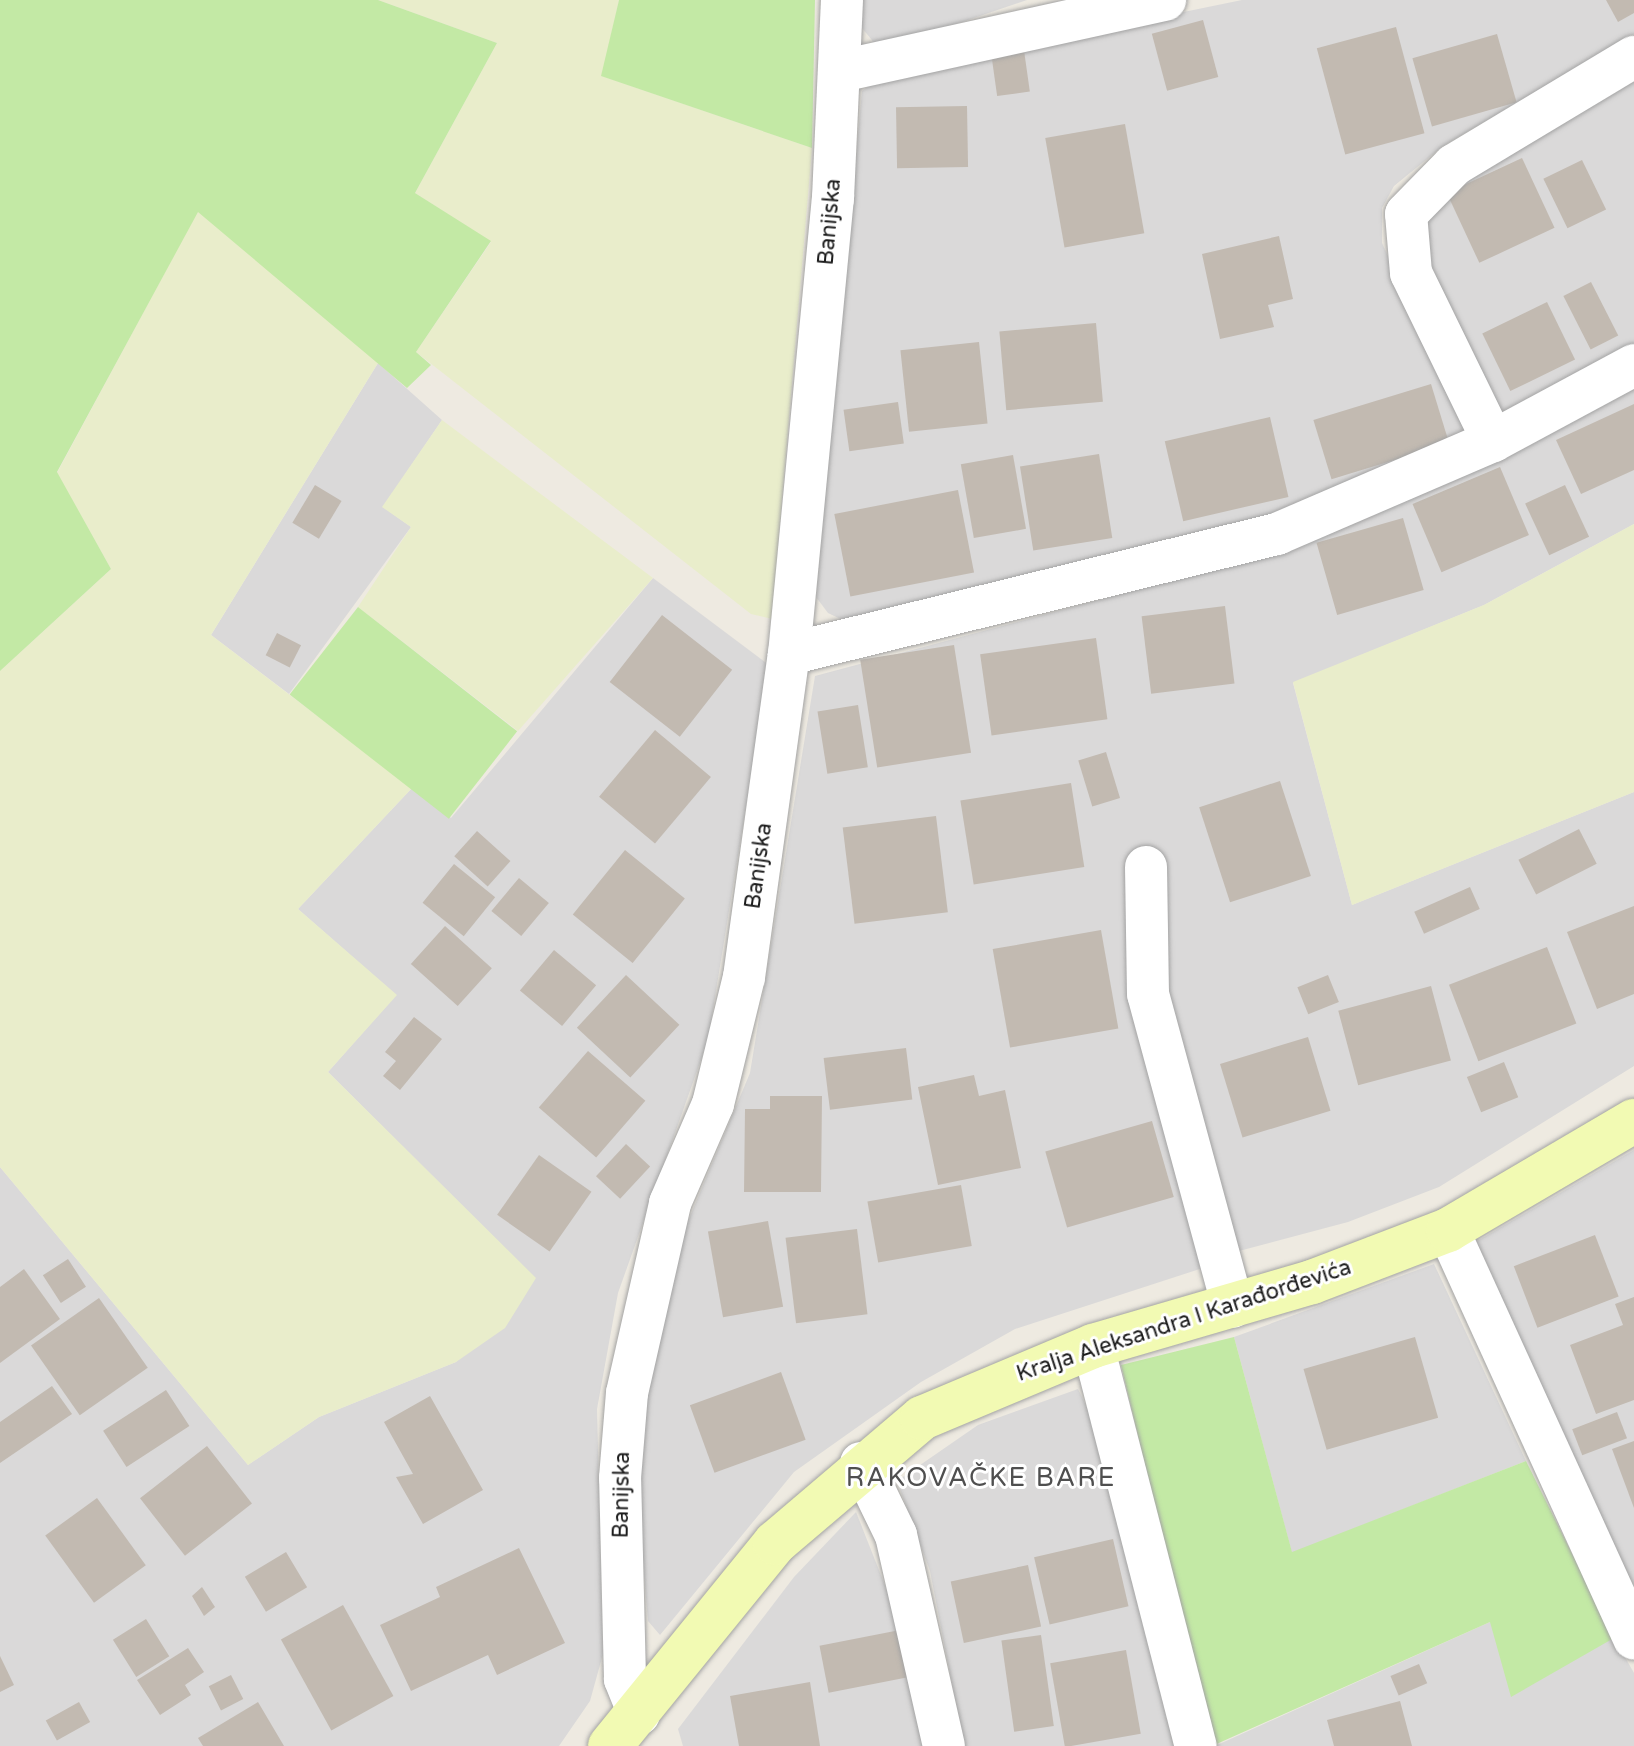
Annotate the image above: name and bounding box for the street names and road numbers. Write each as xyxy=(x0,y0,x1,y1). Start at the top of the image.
street label: Banijska xyxy=(813,178,847,266)
street label: Banijska xyxy=(740,821,778,911)
street label: Kralja Aleksandra I Karađorđevića xyxy=(1013,1254,1355,1388)
street label: Banijska xyxy=(608,1451,636,1539)

